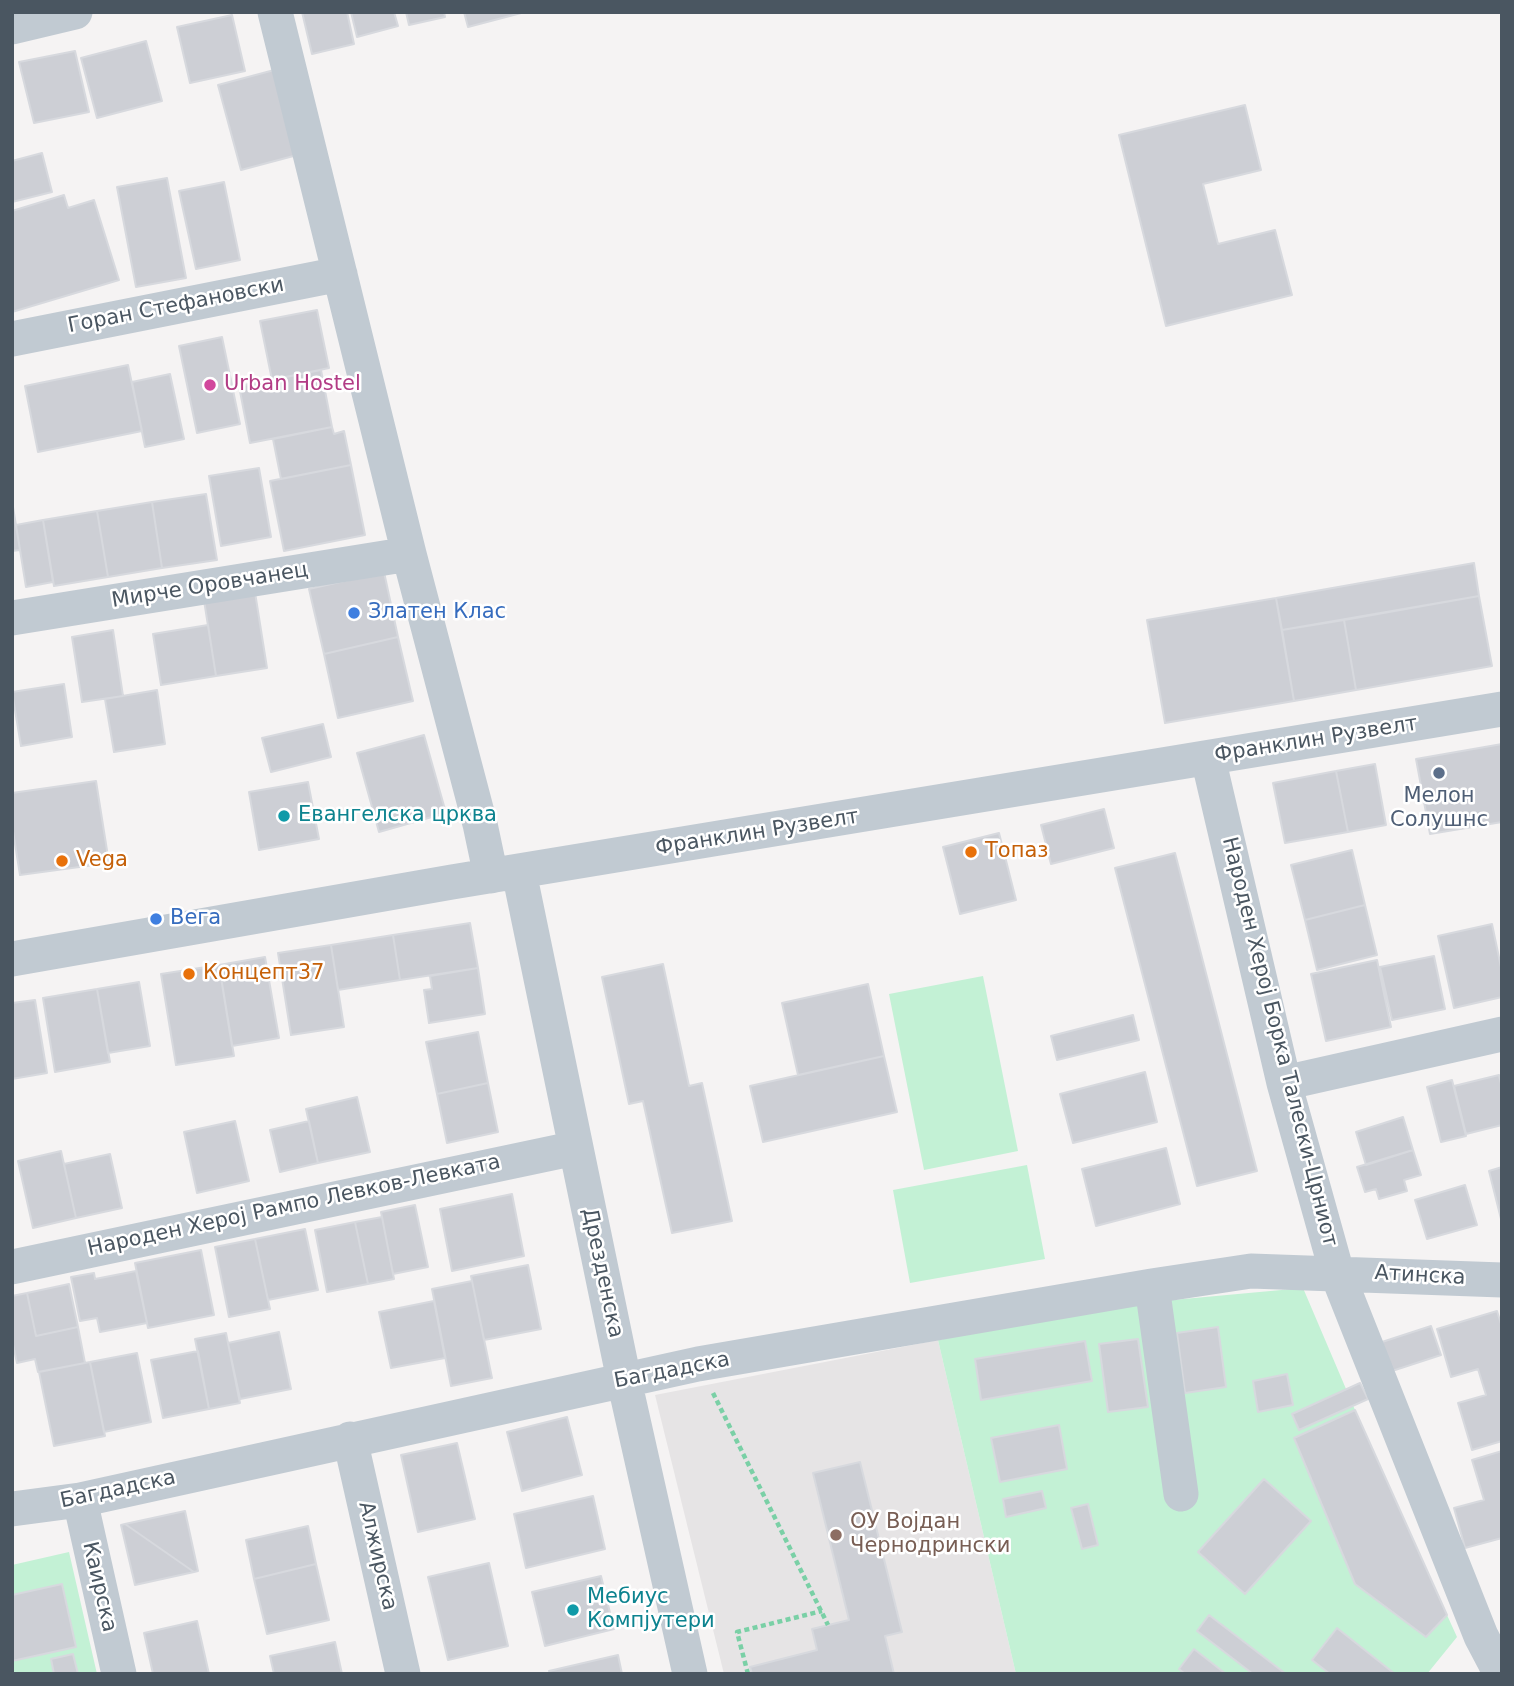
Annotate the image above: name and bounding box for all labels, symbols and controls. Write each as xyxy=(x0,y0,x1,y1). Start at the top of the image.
street label: Горан Стефановски xyxy=(66,273,286,339)
place label: Urban Hostel xyxy=(224,372,361,398)
marker: Urban Hostel xyxy=(202,377,218,393)
street label: Мирче Оровчанец xyxy=(110,558,310,614)
place label: Златен Клас xyxy=(368,600,506,626)
marker: Златен Клас xyxy=(346,605,362,621)
street label: Франклин Рузвелт xyxy=(1213,711,1419,769)
marker: Мелон Солушнс xyxy=(1431,765,1447,781)
place label: Мелон Солушнс xyxy=(1390,784,1488,834)
place label: Евангелска црква xyxy=(298,803,497,829)
street label: Франклин Рузвелт xyxy=(654,804,860,862)
marker: Евангелска црква xyxy=(276,808,292,824)
street label: Народен Херој Борка Талески-Црниот xyxy=(1216,835,1342,1249)
place label: Топаз xyxy=(985,839,1048,865)
marker: Топаз xyxy=(963,844,979,860)
place label: Vega xyxy=(76,848,128,874)
marker: Vega xyxy=(54,853,70,869)
place label: Вега xyxy=(170,906,221,932)
marker: Вега xyxy=(148,911,164,927)
place label: Концепт37 xyxy=(203,961,324,987)
marker: Концепт37 xyxy=(181,966,197,982)
street label: Народен Херој Рампо Левков-Левката xyxy=(85,1150,503,1262)
street label: Дрезденска xyxy=(576,1206,628,1340)
street label: Атинска xyxy=(1374,1261,1466,1291)
street label: Багдадска xyxy=(612,1347,732,1395)
street label: Багдадска xyxy=(58,1465,178,1515)
street label: Алжирска xyxy=(352,1499,402,1613)
place label: ОУ Војдан Чернодрински xyxy=(850,1510,1010,1560)
marker: ОУ Војдан Чернодрински xyxy=(828,1527,844,1543)
street label: Каирска xyxy=(76,1539,122,1635)
place label: Мебиус Компјутери xyxy=(587,1585,715,1635)
marker: Мебиус Компјутери xyxy=(565,1602,581,1618)

